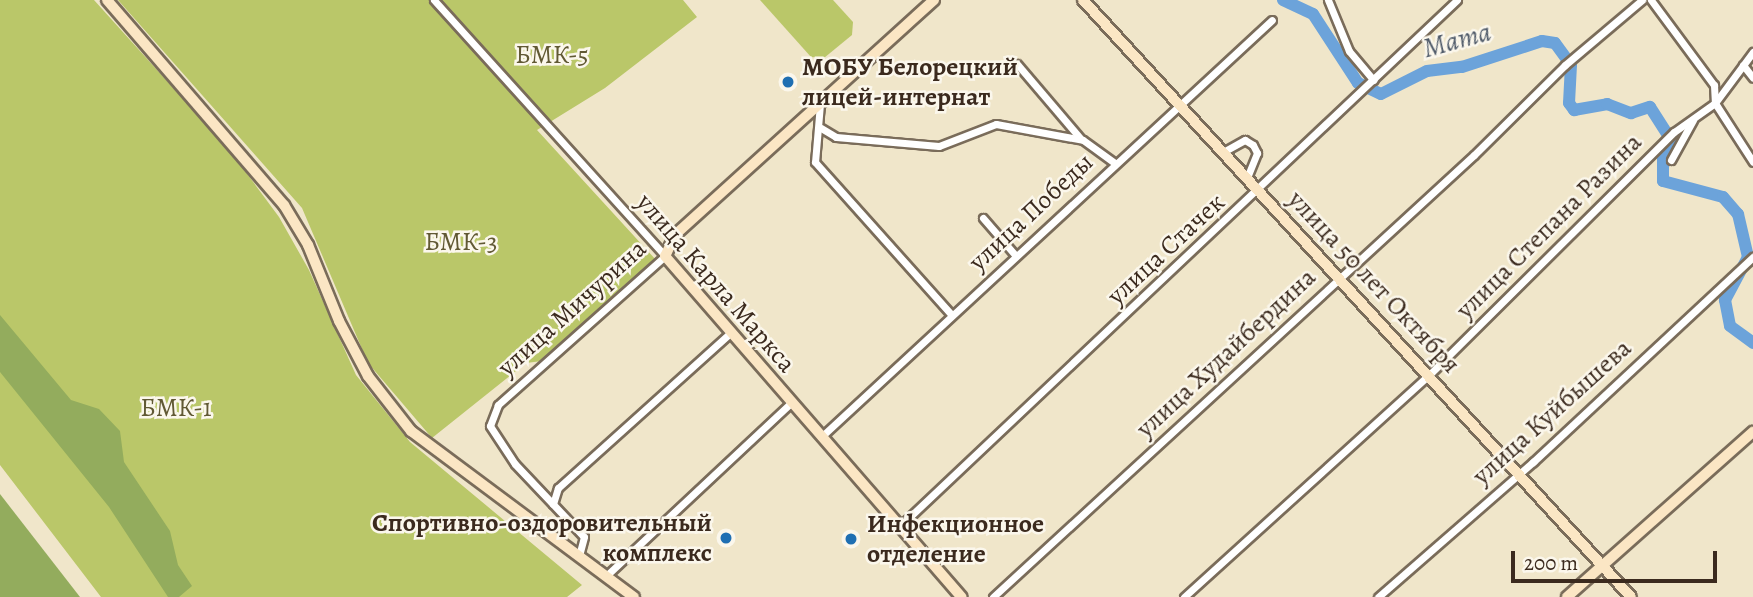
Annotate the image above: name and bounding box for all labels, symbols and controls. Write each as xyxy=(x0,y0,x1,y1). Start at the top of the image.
water label: Мата xyxy=(1419,15,1495,65)
park label: БМК-5 xyxy=(515,39,589,71)
place label: МОБУ Белорецкий лицей-интернат xyxy=(802,51,1018,112)
marker: МОБУ Белорецкий лицей-интернат xyxy=(780,74,796,90)
street label: улица Степана Разина xyxy=(1450,127,1648,325)
street label: улица Победы xyxy=(962,147,1100,277)
street label: улица 50 лет Октября xyxy=(1281,184,1467,380)
street label: улица Карла Маркса xyxy=(630,187,802,379)
street label: улица Стачек xyxy=(1101,187,1231,311)
park label: БМК-3 xyxy=(424,226,498,258)
street label: улица Мичурина xyxy=(491,233,653,383)
street label: улица Худайбердина xyxy=(1130,262,1322,444)
street label: улица Куйбышева xyxy=(1466,333,1638,491)
park label: БМК-1 xyxy=(140,392,212,424)
place label: Спортивно-оздоровительный комплекс xyxy=(372,507,712,568)
place label: Инфекционное отделение xyxy=(867,508,1044,570)
marker: Инфекционное отделение xyxy=(841,529,861,549)
marker: Спортивно-оздоровительный комплекс xyxy=(718,530,734,546)
scale bar xyxy=(1515,538,1722,582)
text: 200 m xyxy=(1524,549,1578,577)

